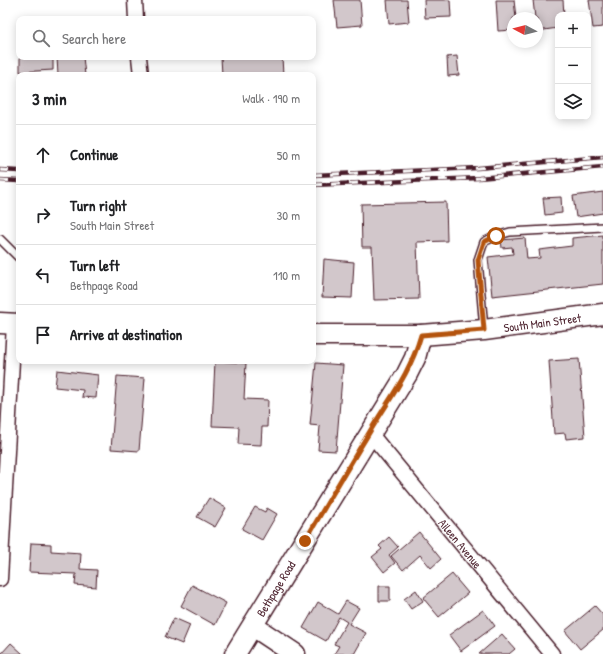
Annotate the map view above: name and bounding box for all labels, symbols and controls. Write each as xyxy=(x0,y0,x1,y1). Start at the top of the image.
north arrow xyxy=(507,12,543,48)
map controls xyxy=(555,12,591,120)
button: + xyxy=(555,12,591,48)
search box xyxy=(16,16,316,60)
icon: search xyxy=(30,27,52,49)
text: Search here xyxy=(62,28,126,49)
button: − xyxy=(555,48,591,84)
button: layers xyxy=(555,84,591,120)
text: 3 min xyxy=(32,87,67,110)
text: Walk · 190 m xyxy=(242,89,300,107)
icon: ahead xyxy=(32,144,54,166)
text: Continue xyxy=(70,144,118,165)
text: 50 m xyxy=(277,146,300,164)
text: Turn right xyxy=(70,195,126,216)
icon: right xyxy=(32,204,54,226)
text: 30 m xyxy=(277,206,300,224)
text: South Main Street xyxy=(70,216,154,234)
route start xyxy=(487,227,505,245)
text: Turn left xyxy=(70,255,120,276)
icon: left xyxy=(32,264,54,286)
text: 110 m xyxy=(273,266,300,284)
text: Bethpage Road xyxy=(70,276,138,294)
street label: South Main Street xyxy=(503,308,583,336)
icon: arrive xyxy=(32,324,54,346)
text: Arrive at destination xyxy=(70,324,182,345)
street label: Aileen Avenue xyxy=(435,515,486,572)
route end xyxy=(296,532,314,550)
street label: Bethpage Road xyxy=(252,557,299,619)

